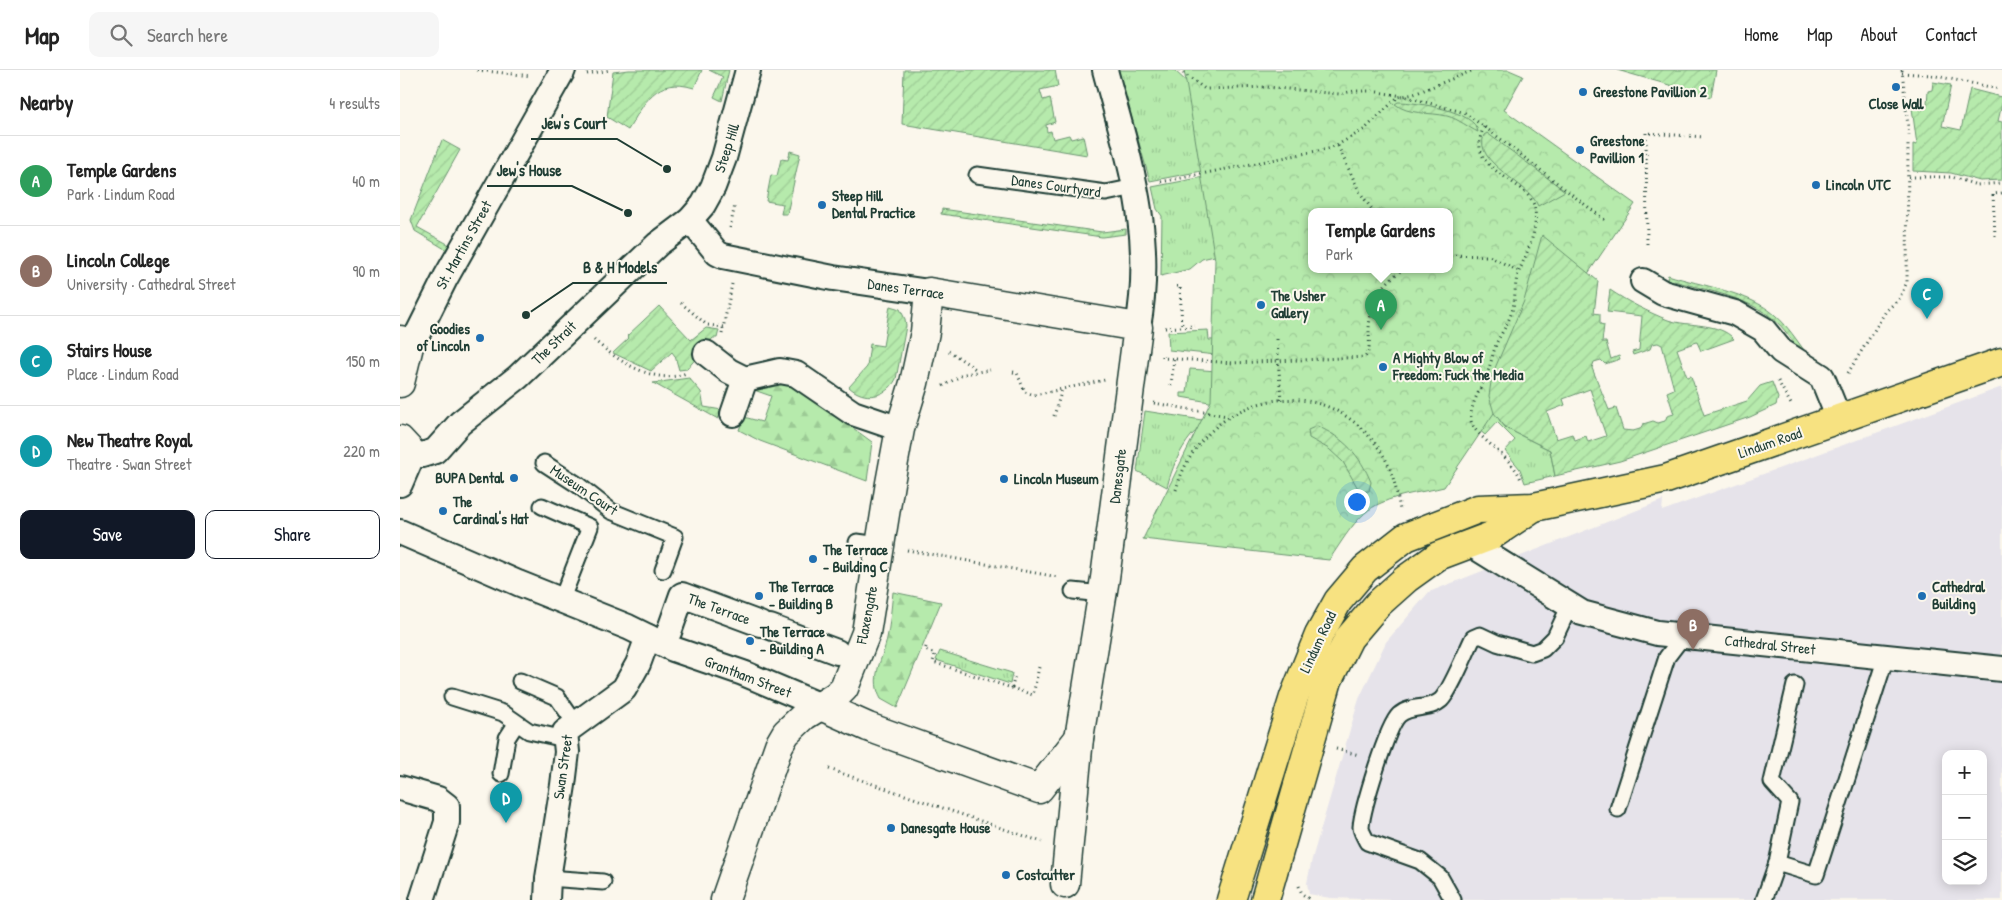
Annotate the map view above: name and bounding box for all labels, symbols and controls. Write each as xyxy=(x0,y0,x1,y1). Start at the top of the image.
search box xyxy=(89,12,439,57)
text: Map xyxy=(25,19,59,51)
icon: search xyxy=(107,21,135,49)
text: Search here xyxy=(147,22,228,48)
text: Home xyxy=(1744,22,1779,47)
text: Map xyxy=(1807,22,1832,47)
text: About xyxy=(1860,22,1897,47)
text: Contact xyxy=(1925,22,1977,47)
place label: Greestone Pavillion 2 xyxy=(1593,81,1708,102)
marker: Close Wall xyxy=(1890,81,1902,93)
marker: Greestone Pavillion 2 xyxy=(1577,86,1589,98)
text: Nearby xyxy=(20,88,73,117)
text: 4 results xyxy=(329,92,380,114)
place label: Close Wall xyxy=(1868,93,1924,114)
callout: Jew's Court xyxy=(531,108,617,139)
text: Jew's Court xyxy=(541,112,607,134)
street label: Steep Hill xyxy=(709,120,745,175)
place label: Greestone Pavillion 1 xyxy=(1590,130,1645,168)
marker: Greestone Pavillion 1 xyxy=(1574,144,1586,156)
callout: Jew's House xyxy=(487,155,572,186)
text: Temple Gardens xyxy=(67,157,176,183)
text: Jew's House xyxy=(496,159,562,181)
street label: Danes Courtyard xyxy=(1010,169,1102,202)
text: A xyxy=(32,170,40,192)
text: 40 m xyxy=(352,170,380,192)
place label: Lincoln UTC xyxy=(1826,174,1891,195)
marker: Lincoln UTC xyxy=(1810,179,1822,191)
text: Park · Lindum Road xyxy=(67,183,175,205)
place label: Steep Hill Dental Practice xyxy=(832,185,915,223)
street label: St. Martins Street xyxy=(430,196,497,293)
marker: Steep Hill Dental Practice xyxy=(816,199,828,211)
popup xyxy=(1308,208,1453,273)
text: Temple Gardens xyxy=(1326,217,1435,243)
text: Park xyxy=(1326,243,1353,265)
text: Lincoln College xyxy=(67,247,170,273)
callout: B & H Models xyxy=(573,252,667,283)
text: B & H Models xyxy=(583,256,658,278)
text: B xyxy=(32,260,40,282)
text: 90 m xyxy=(352,260,380,282)
text: University · Cathedral Street xyxy=(67,273,236,295)
street label: Danes Terrace xyxy=(866,273,946,304)
pin: C xyxy=(1911,278,1943,319)
place label: The Usher Gallery xyxy=(1270,285,1326,324)
pin: A xyxy=(1365,289,1397,330)
marker: The Usher Gallery xyxy=(1255,299,1267,311)
street label: The Strait xyxy=(527,315,581,369)
place label: Goodies of Lincoln xyxy=(417,318,470,356)
marker: Goodies of Lincoln xyxy=(474,332,486,344)
text: Stairs House xyxy=(67,337,152,363)
place label: A Mighty Blow of Freedom: Fuck the Media xyxy=(1392,347,1523,385)
text: C xyxy=(32,350,40,372)
text: 150 m xyxy=(346,350,380,372)
marker: A Mighty Blow of Freedom: Fuck the Media xyxy=(1377,361,1389,373)
text: Place · Lindum Road xyxy=(67,363,179,385)
street label: Lindum Road xyxy=(1735,422,1805,463)
text: New Theatre Royal xyxy=(67,427,192,453)
text: D xyxy=(32,440,40,462)
text: 220 m xyxy=(343,440,380,462)
street label: Danesgate xyxy=(1104,447,1131,505)
text: Theatre · Swan Street xyxy=(67,453,192,475)
street label: Museum Court xyxy=(546,459,623,520)
place label: BUPA Dental xyxy=(435,467,505,488)
place label: Lincoln Museum xyxy=(1014,468,1099,489)
marker: BUPA Dental xyxy=(508,472,520,484)
marker: Lincoln Museum xyxy=(998,473,1010,485)
your location xyxy=(1344,489,1370,515)
place label: The Cardinal's Hat xyxy=(452,491,529,529)
marker: The Cardinal's Hat xyxy=(437,505,449,517)
button: Save xyxy=(20,510,195,559)
button: Share xyxy=(205,510,380,559)
place label: The Terrace - Building C xyxy=(822,539,888,578)
marker: The Terrace - Building C xyxy=(807,553,819,565)
place label: The Terrace - Building B xyxy=(768,576,834,615)
place label: Cathedral Building xyxy=(1932,576,1986,615)
street label: Flaxengate xyxy=(850,584,882,647)
street label: The Terrace xyxy=(685,588,753,630)
marker: The Terrace - Building B xyxy=(753,590,765,602)
marker: Cathedral Building xyxy=(1916,590,1928,602)
street label: Lindum Road xyxy=(1294,607,1341,676)
pin: B xyxy=(1677,609,1709,650)
place label: The Terrace - Building A xyxy=(759,621,825,660)
street label: Cathedral Street xyxy=(1724,629,1817,660)
marker: The Terrace - Building A xyxy=(744,635,756,647)
street label: Grantham Street xyxy=(702,650,795,703)
street label: Swan Street xyxy=(548,733,578,801)
map controls xyxy=(1942,750,1987,885)
button: + xyxy=(1942,750,1987,795)
pin: D xyxy=(490,782,522,823)
button: − xyxy=(1942,795,1987,840)
place label: Danesgate House xyxy=(901,817,991,839)
marker: Danesgate House xyxy=(885,822,897,834)
button: layers xyxy=(1942,840,1987,885)
place label: Costcutter xyxy=(1016,864,1075,885)
marker: Costcutter xyxy=(1000,869,1012,881)

